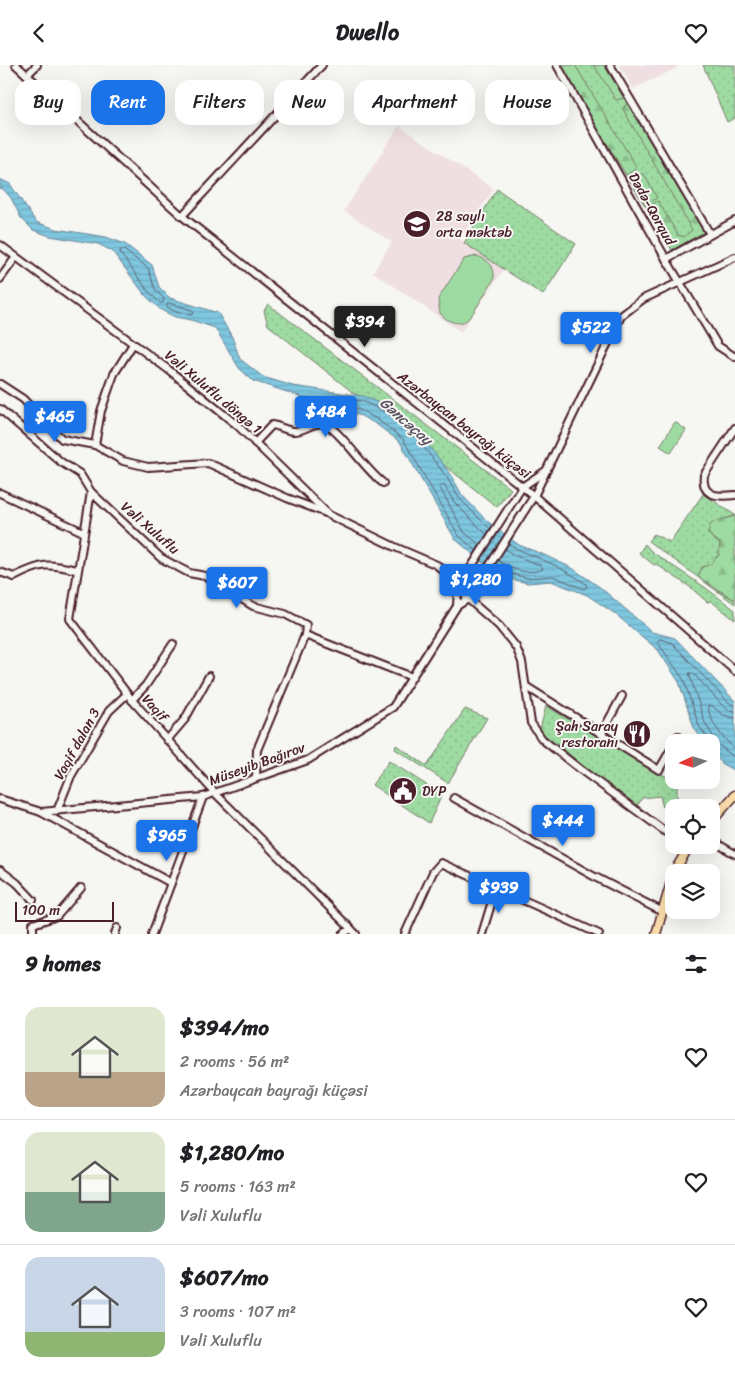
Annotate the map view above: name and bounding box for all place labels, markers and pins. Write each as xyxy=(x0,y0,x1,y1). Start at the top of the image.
place label: 28 saylı orta məktəb xyxy=(436,204,512,245)
school or university icon: 28 saylı orta məktəb xyxy=(402,209,432,239)
pin: $394 xyxy=(335,305,395,348)
pin: $522 xyxy=(561,311,621,354)
pin: $484 xyxy=(296,395,356,438)
pin: $465 xyxy=(25,401,85,443)
pin: $1,280 xyxy=(435,563,517,606)
pin: $607 xyxy=(207,567,267,609)
place label: Şah Saray restoranı xyxy=(555,714,619,755)
restaurant icon: Şah Saray restoranı xyxy=(622,719,652,749)
public building icon: DYP xyxy=(388,776,418,806)
place label: DYP xyxy=(422,779,446,804)
pin: $444 xyxy=(533,805,593,847)
pin: $965 xyxy=(137,819,197,862)
pin: $939 xyxy=(469,871,529,914)

